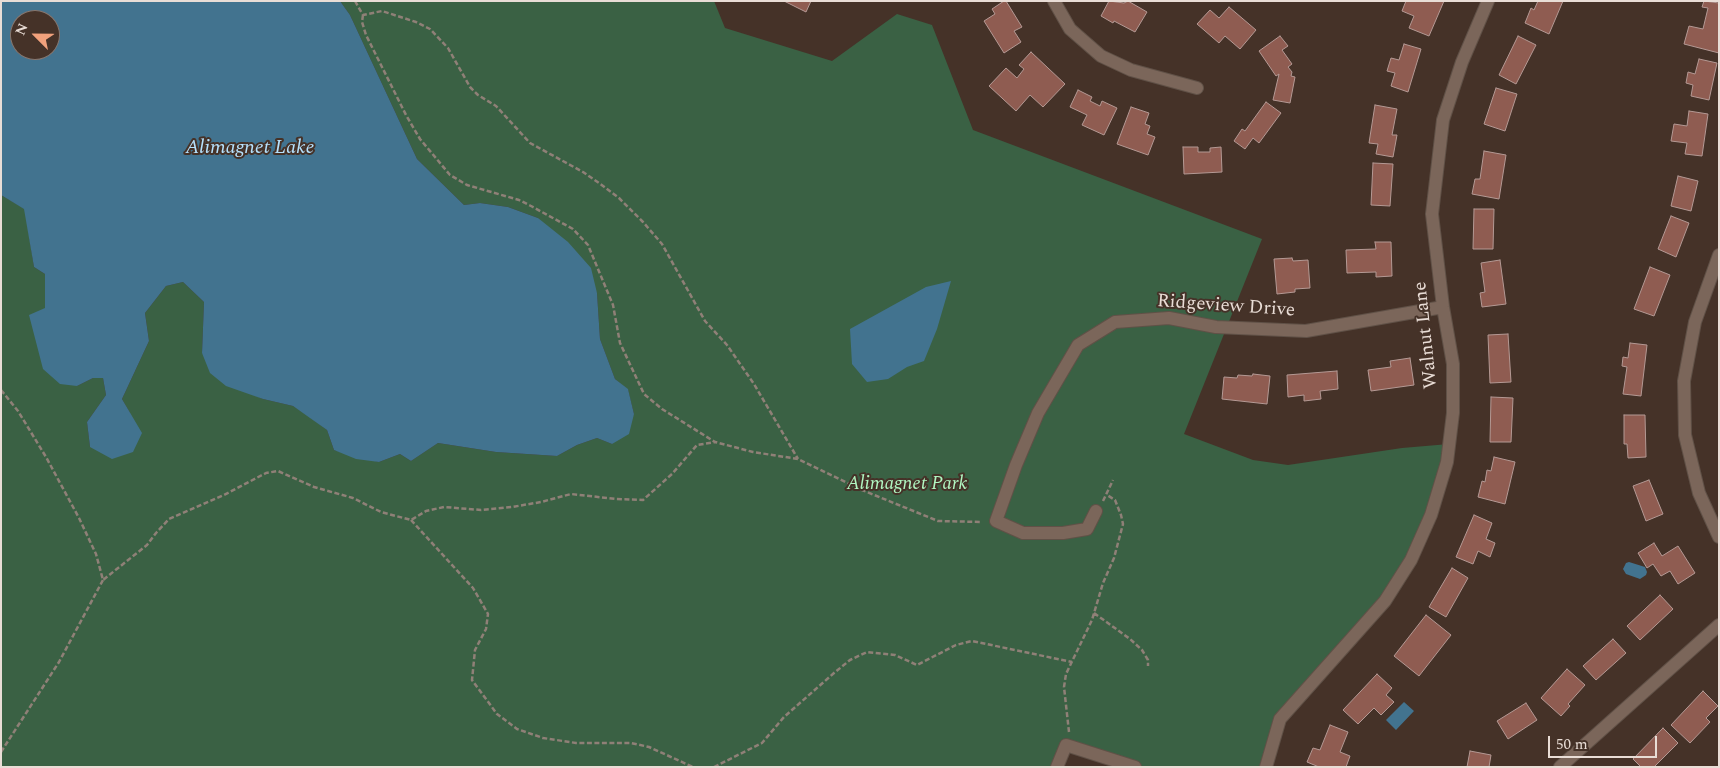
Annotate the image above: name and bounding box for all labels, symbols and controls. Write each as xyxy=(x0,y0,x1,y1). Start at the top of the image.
north arrow xyxy=(10,10,60,60)
text: N xyxy=(10,20,34,39)
water label: Alimagnet Lake xyxy=(186,137,314,161)
street label: Walnut Lane xyxy=(1410,280,1444,390)
street label: Ridgeview Drive xyxy=(1156,291,1296,323)
park label: Alimagnet Park xyxy=(847,474,967,496)
scale bar xyxy=(1550,726,1659,758)
text: 50 m xyxy=(1556,733,1588,756)

